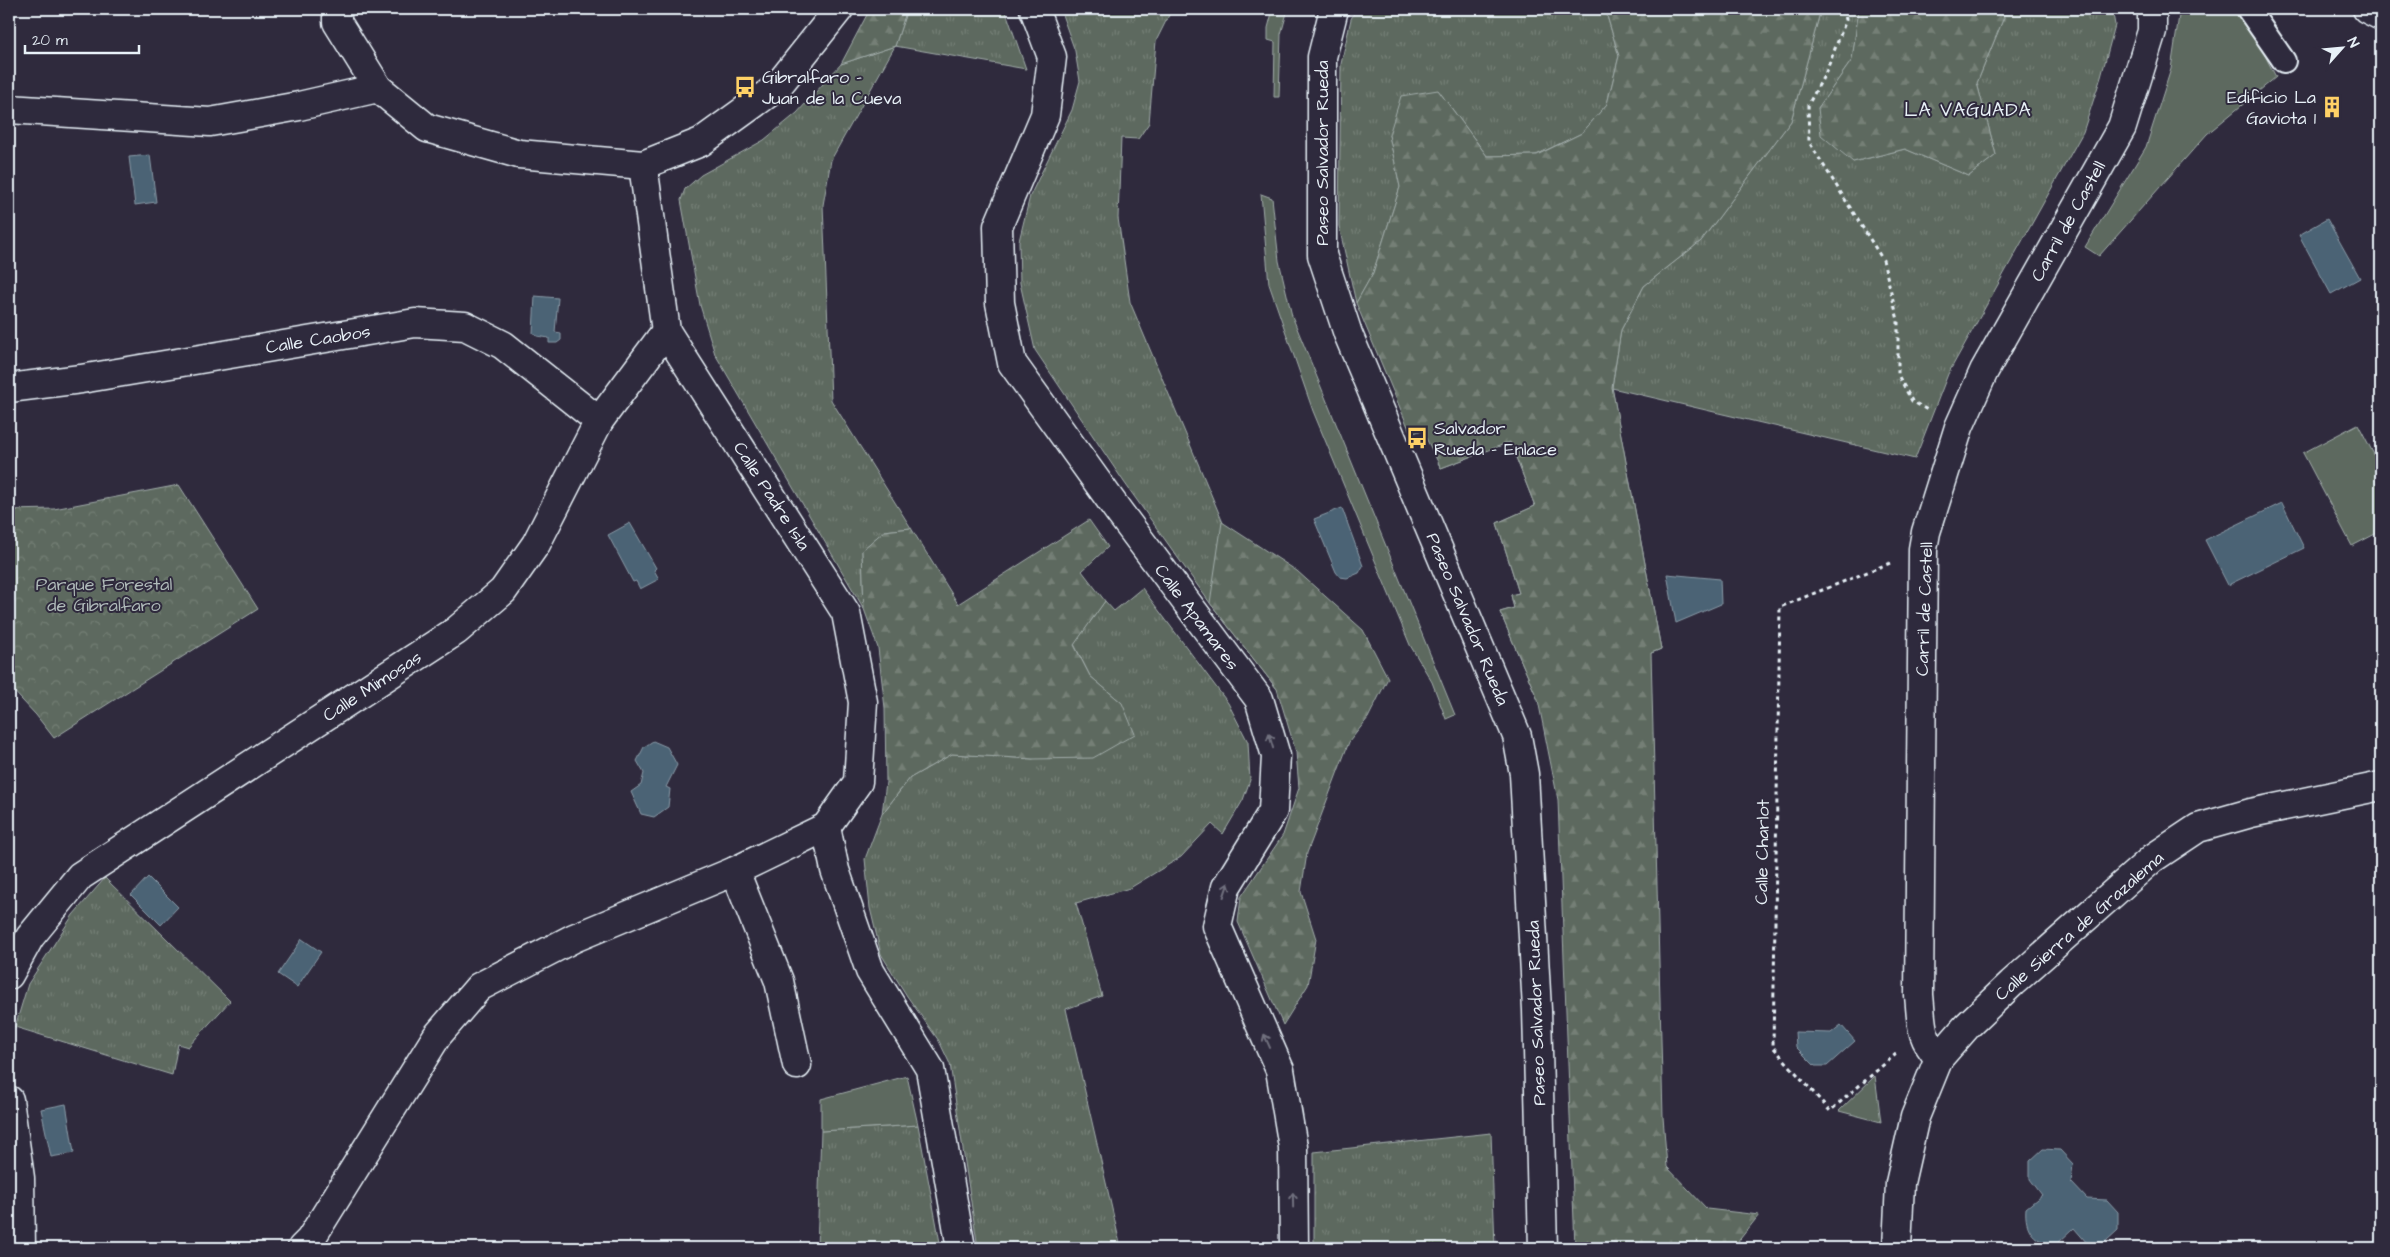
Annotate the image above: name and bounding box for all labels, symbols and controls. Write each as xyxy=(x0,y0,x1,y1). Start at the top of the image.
scale bar xyxy=(25,22,139,54)
north arrow xyxy=(2318,22,2368,72)
text: 20 m xyxy=(32,30,68,51)
text: N xyxy=(2342,34,2364,51)
street label: Paseo Salvador Rueda xyxy=(1310,60,1335,246)
place label: Gibralfaro - Juan de la Cueva xyxy=(762,65,902,111)
bus stop icon: Gibralfaro - Juan de la Cueva xyxy=(732,74,758,100)
place label: Edificio La Gaviota 1 xyxy=(2227,85,2316,131)
building icon: Edificio La Gaviota 1 xyxy=(2319,94,2345,120)
district label: LA VAGUADA xyxy=(1904,97,2032,124)
street label: Carril de Castell xyxy=(2025,156,2112,286)
street label: Calle Caobos xyxy=(264,319,372,360)
place label: Salvador Rueda - Enlace xyxy=(1434,416,1557,462)
bus stop icon: Salvador Rueda - Enlace xyxy=(1404,425,1430,451)
street label: Calle Padre Isla xyxy=(727,437,816,555)
street label: Paseo Salvador Rueda xyxy=(1420,529,1515,709)
street label: Carril de Castell xyxy=(1910,541,1939,677)
street label: Calle Apamares xyxy=(1148,559,1245,676)
park label: Parque Forestal de Gibralfaro xyxy=(36,572,172,618)
street label: Calle Mimosas xyxy=(318,645,427,728)
one-way arrow xyxy=(1266,733,1276,749)
street label: Calle Charlot xyxy=(1749,798,1776,905)
street label: Calle Sierra de Grazalema xyxy=(1990,846,2169,1007)
one-way arrow xyxy=(1222,883,1231,898)
street label: Paseo Salvador Rueda xyxy=(1521,920,1552,1106)
one-way arrow xyxy=(1262,1034,1272,1049)
one-way arrow xyxy=(1288,1192,1298,1208)

